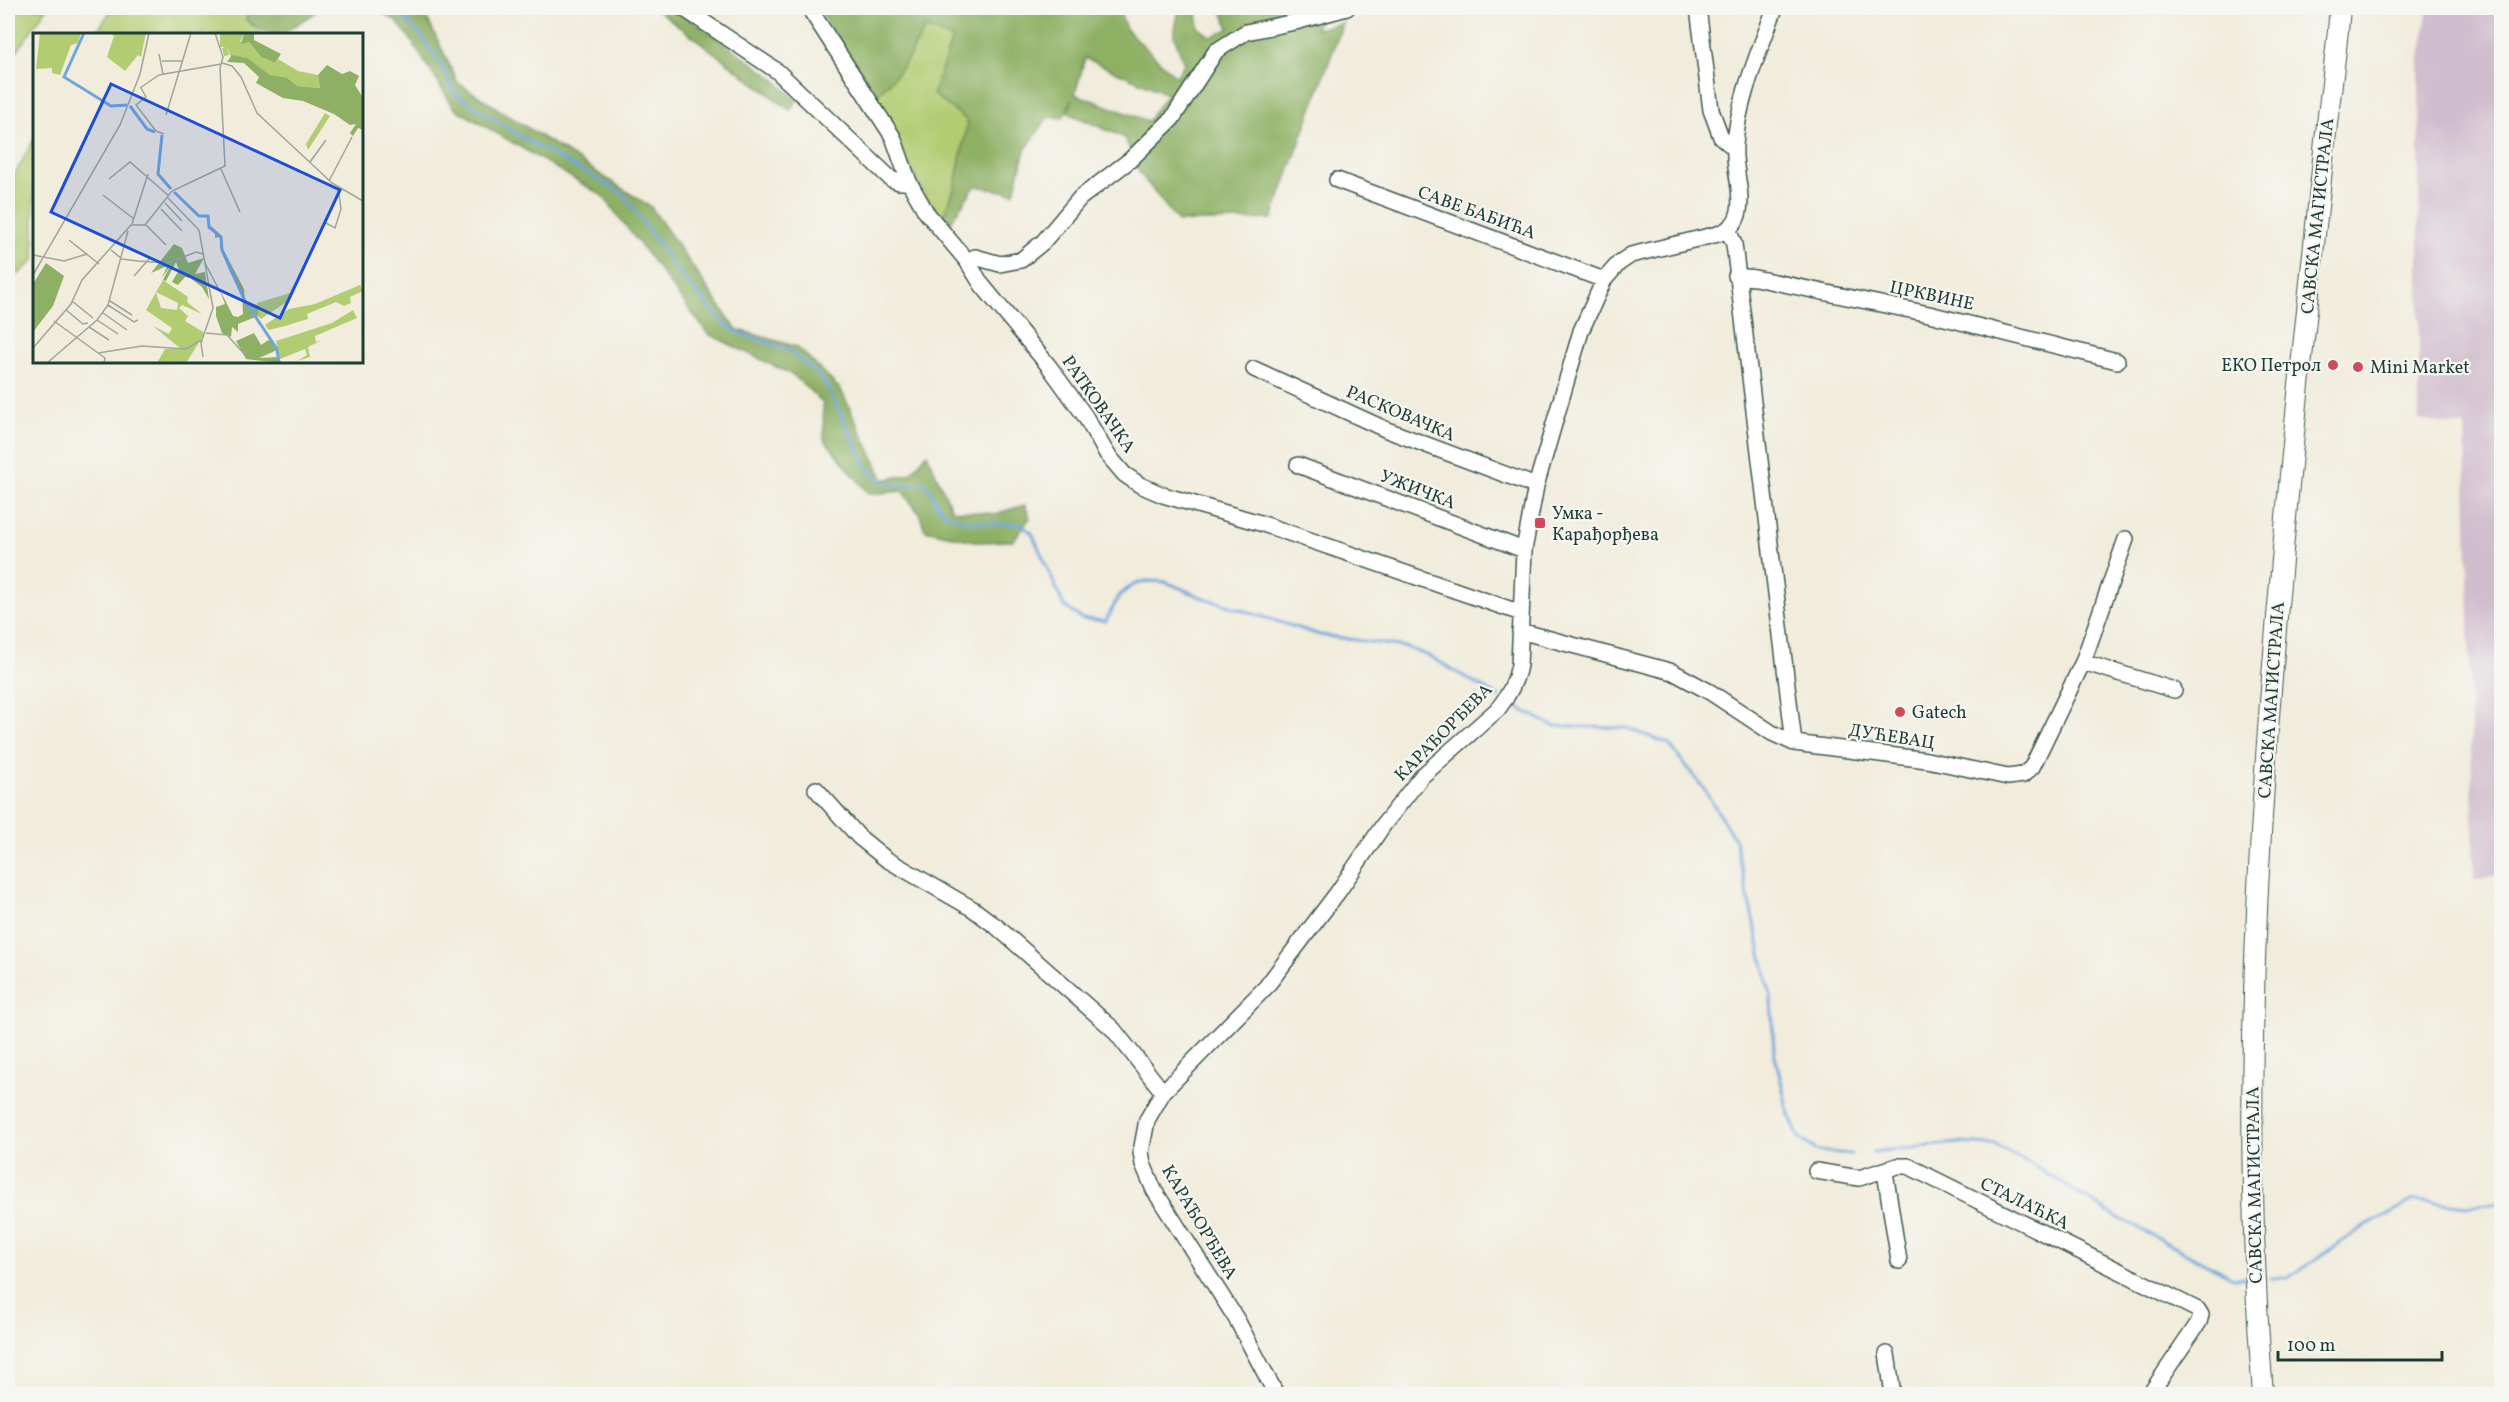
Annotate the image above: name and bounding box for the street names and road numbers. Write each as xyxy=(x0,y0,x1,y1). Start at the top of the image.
street label: САВСКА МАГИСТРАЛА xyxy=(2296,117,2341,315)
street label: САВЕ БАБИЋА xyxy=(1414,180,1539,246)
street label: ЦРКВИНЕ xyxy=(1887,275,1977,318)
street label: РАТКОВАЧКА xyxy=(1055,351,1141,459)
street label: РАСКОВАЧКА xyxy=(1342,380,1459,449)
street label: УЖИЧКА xyxy=(1376,464,1459,516)
street label: САВСКА МАГИСТРАЛА xyxy=(2253,601,2292,799)
street label: КАРАЂОРЂЕВА xyxy=(1389,678,1499,788)
street label: ДУЋЕВАЦ xyxy=(1847,718,1937,757)
street label: САВСКА МАГИСТРАЛА xyxy=(2241,1086,2270,1284)
street label: КАРАЂОРЂЕВА xyxy=(1155,1161,1243,1285)
street label: СТАЛАЋКА xyxy=(1975,1172,2073,1237)

